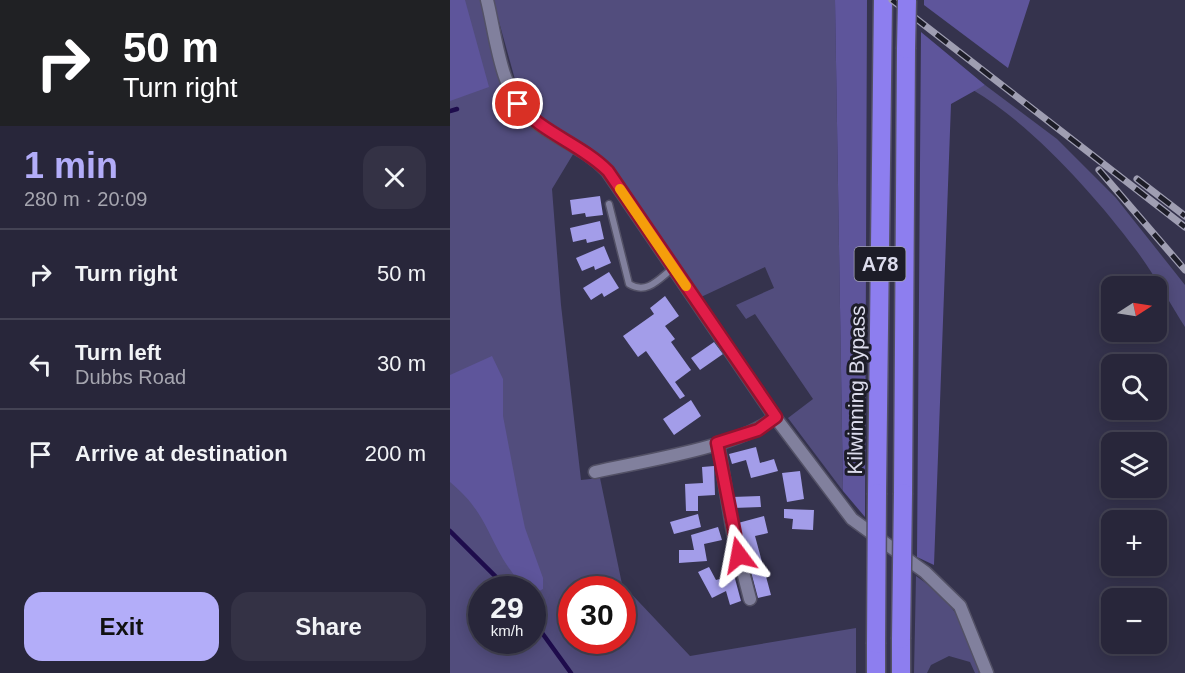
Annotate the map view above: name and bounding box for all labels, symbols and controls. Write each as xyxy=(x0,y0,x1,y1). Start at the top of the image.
icon: right xyxy=(24,24,102,102)
text: 50 m xyxy=(123,24,219,71)
text: Turn right xyxy=(123,73,238,103)
pin xyxy=(492,78,543,129)
icon: arrive xyxy=(501,87,534,120)
text: 1 min xyxy=(24,145,118,186)
button: close xyxy=(363,146,426,209)
text: 280 m · 20:09 xyxy=(24,188,147,210)
road number: A78 xyxy=(854,247,906,281)
icon: right xyxy=(24,258,57,291)
text: Turn right xyxy=(75,261,177,286)
text: 50 m xyxy=(377,261,426,286)
north arrow xyxy=(1101,276,1167,342)
map controls xyxy=(1101,276,1167,654)
street label: Kilwinning Bypass xyxy=(843,305,869,475)
text: Turn left xyxy=(75,340,161,365)
icon: left xyxy=(24,348,57,381)
text: 30 m xyxy=(377,351,426,376)
button: search xyxy=(1101,354,1167,420)
text: Dubbs Road xyxy=(75,366,186,388)
button: layers xyxy=(1101,432,1167,498)
icon: arrive xyxy=(24,438,57,471)
text: Arrive at destination xyxy=(75,441,288,466)
text: 200 m xyxy=(365,441,426,466)
button: + xyxy=(1101,510,1167,576)
position arrow xyxy=(707,523,771,587)
speed limit sign: 30 xyxy=(558,576,636,654)
button: − xyxy=(1101,588,1167,654)
text: 29 xyxy=(490,591,524,624)
button: Exit xyxy=(24,592,219,661)
button: Share xyxy=(231,592,426,661)
text: km/h xyxy=(491,622,523,639)

